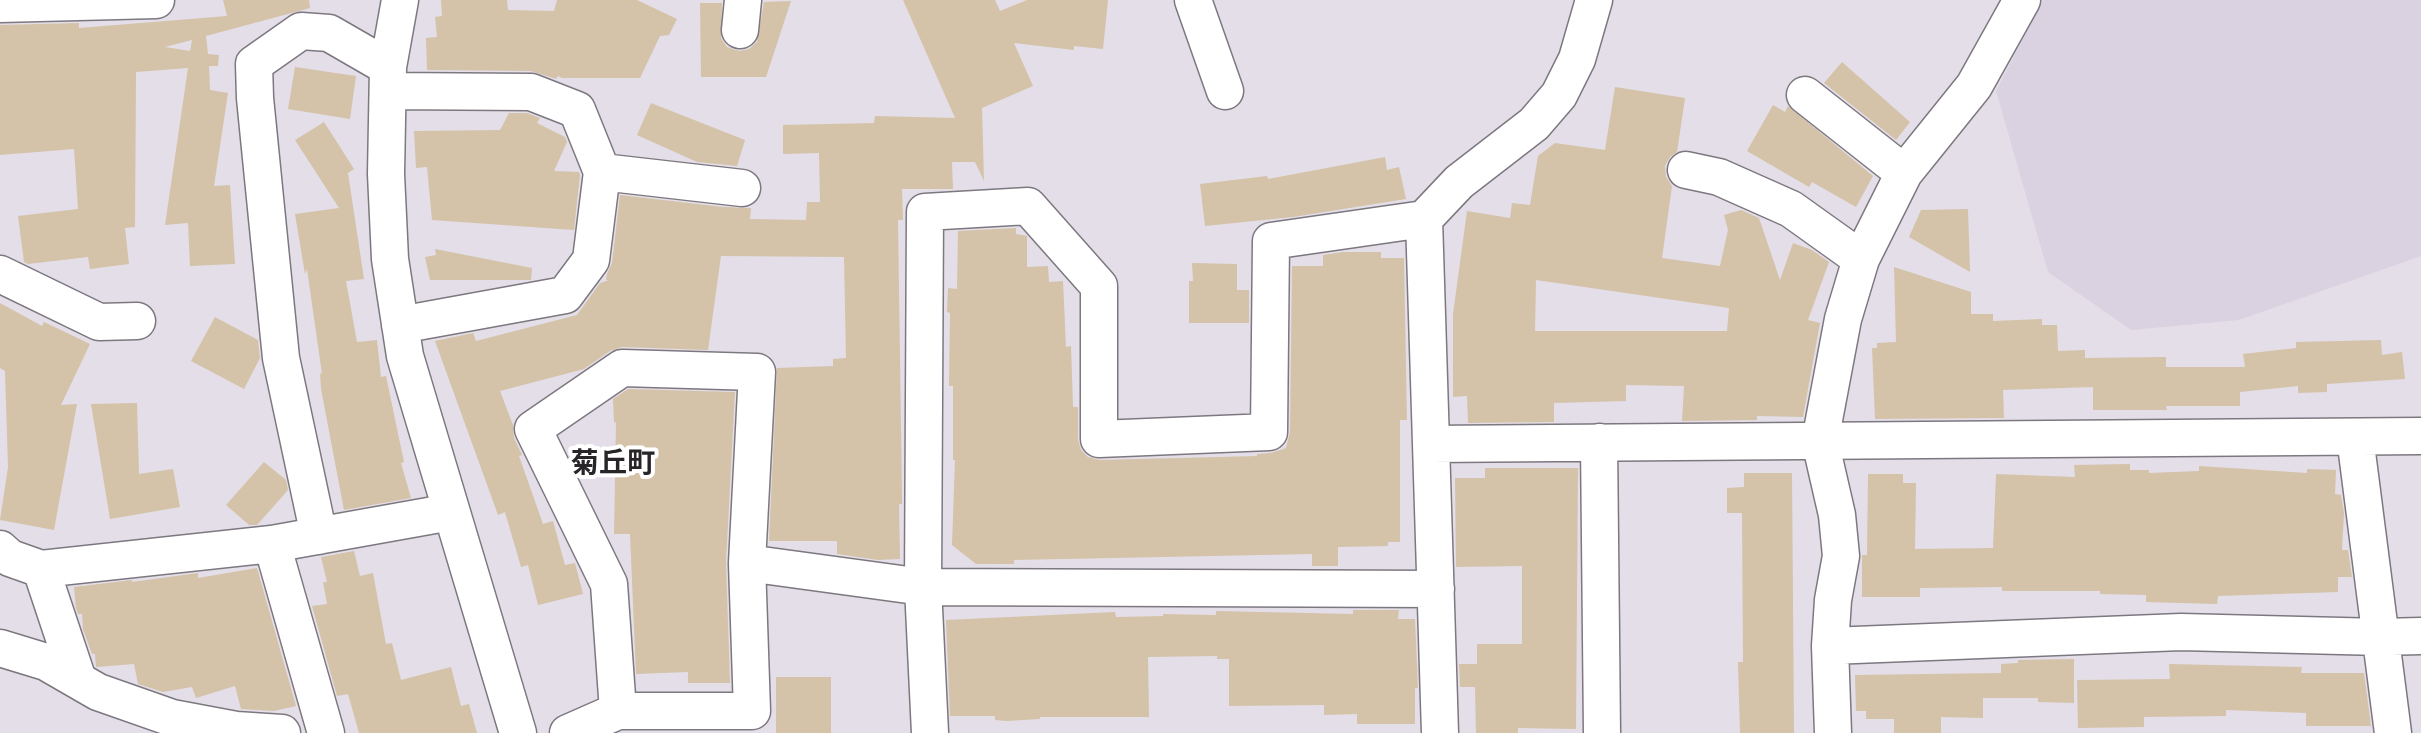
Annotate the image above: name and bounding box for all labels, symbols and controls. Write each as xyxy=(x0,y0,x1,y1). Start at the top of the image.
district label: 菊丘町 xyxy=(571,447,655,481)

